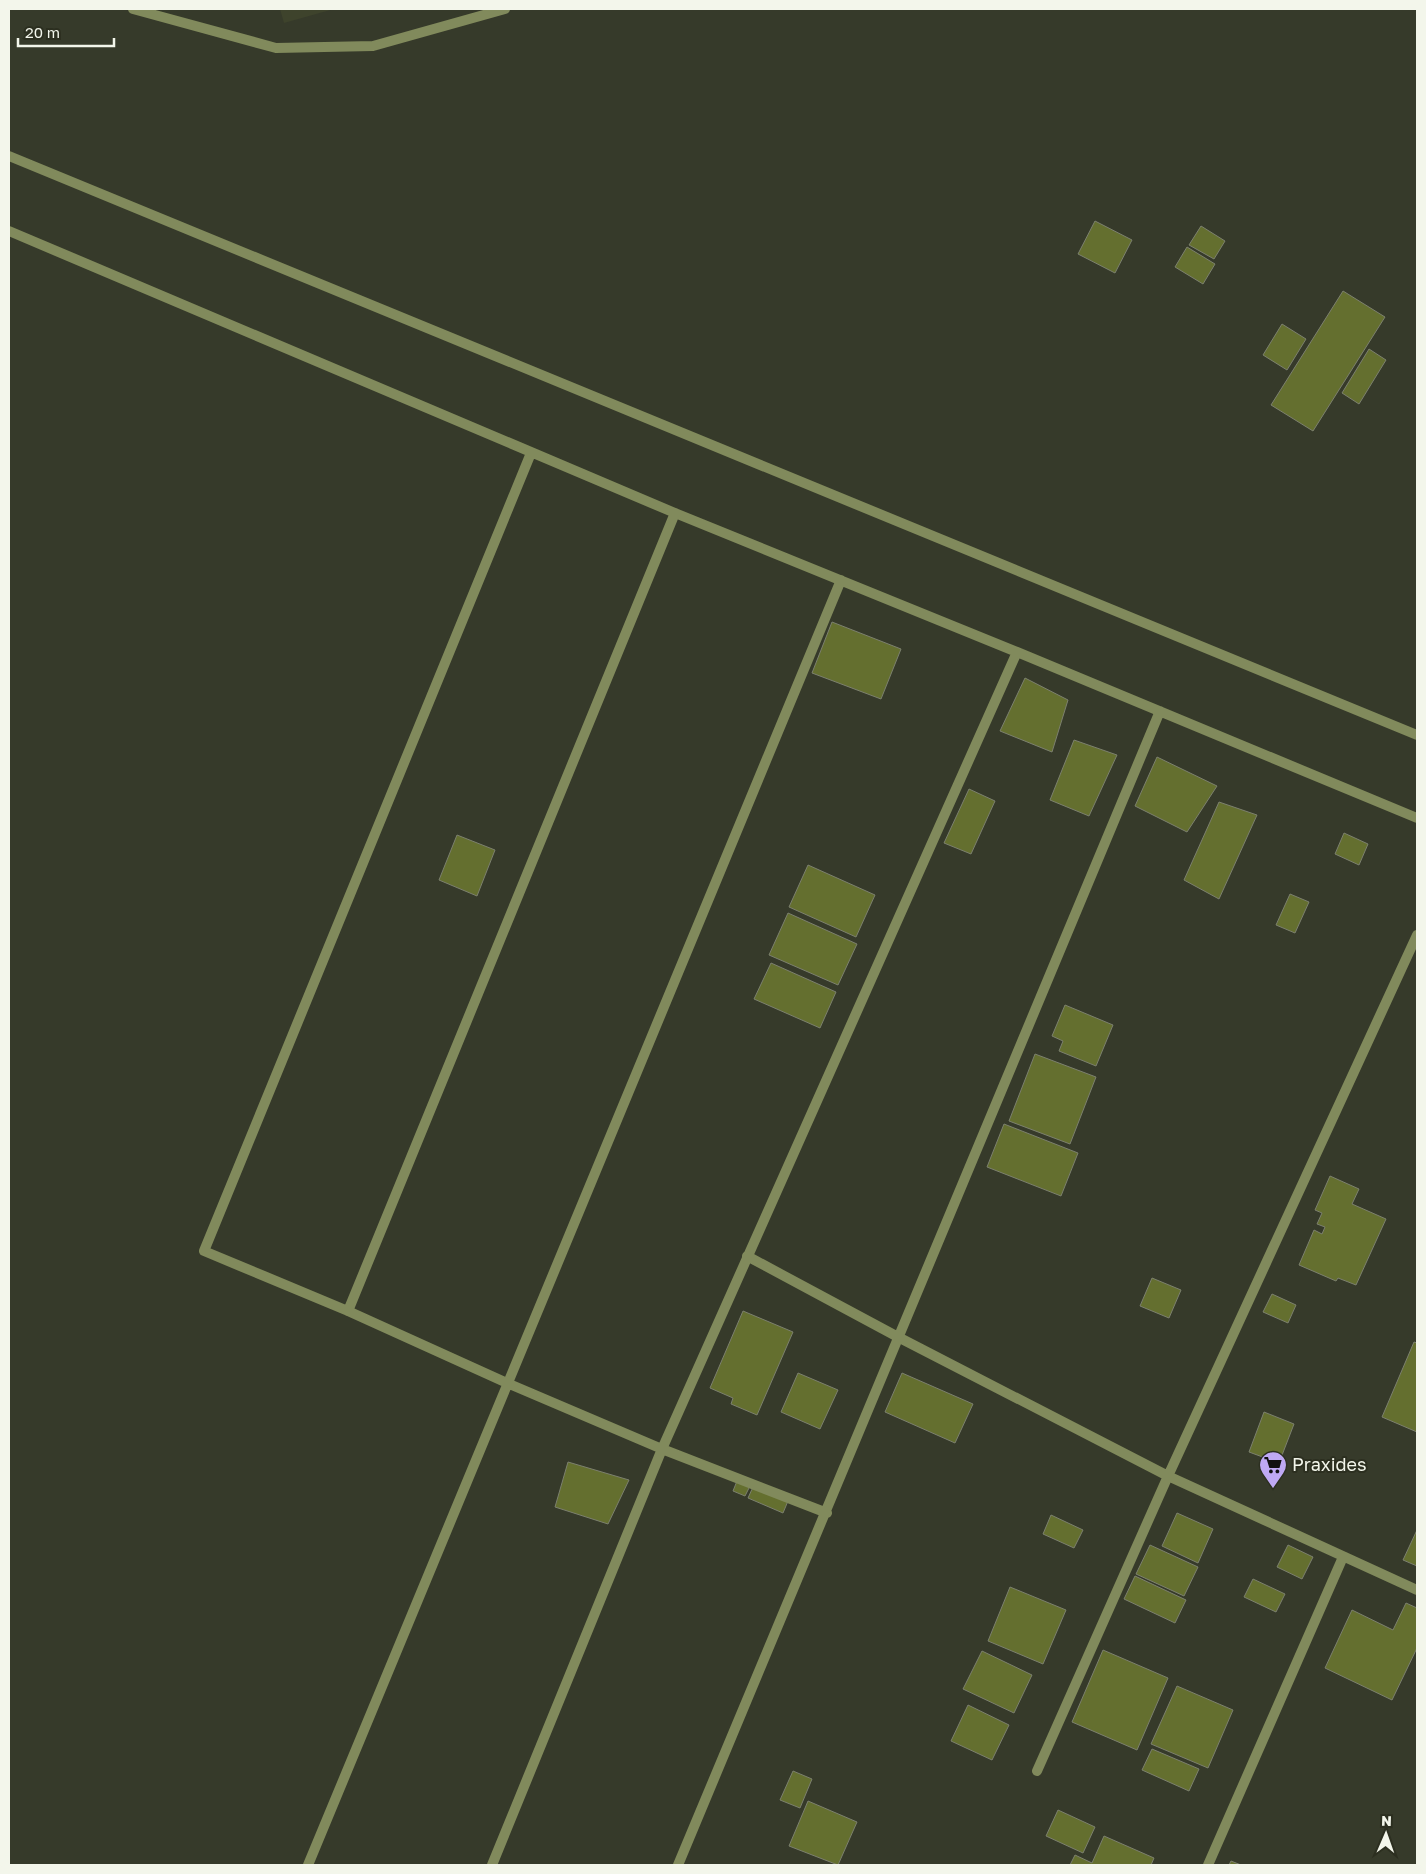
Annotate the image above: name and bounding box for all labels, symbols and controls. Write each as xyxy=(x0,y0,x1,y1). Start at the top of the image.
scale bar xyxy=(18,15,114,47)
text: 20 m xyxy=(25,23,60,41)
supermarket icon: Praxides xyxy=(1258,1450,1288,1489)
place label: Praxides xyxy=(1292,1453,1367,1475)
north arrow xyxy=(1361,1809,1411,1859)
text: N xyxy=(1381,1812,1392,1829)

